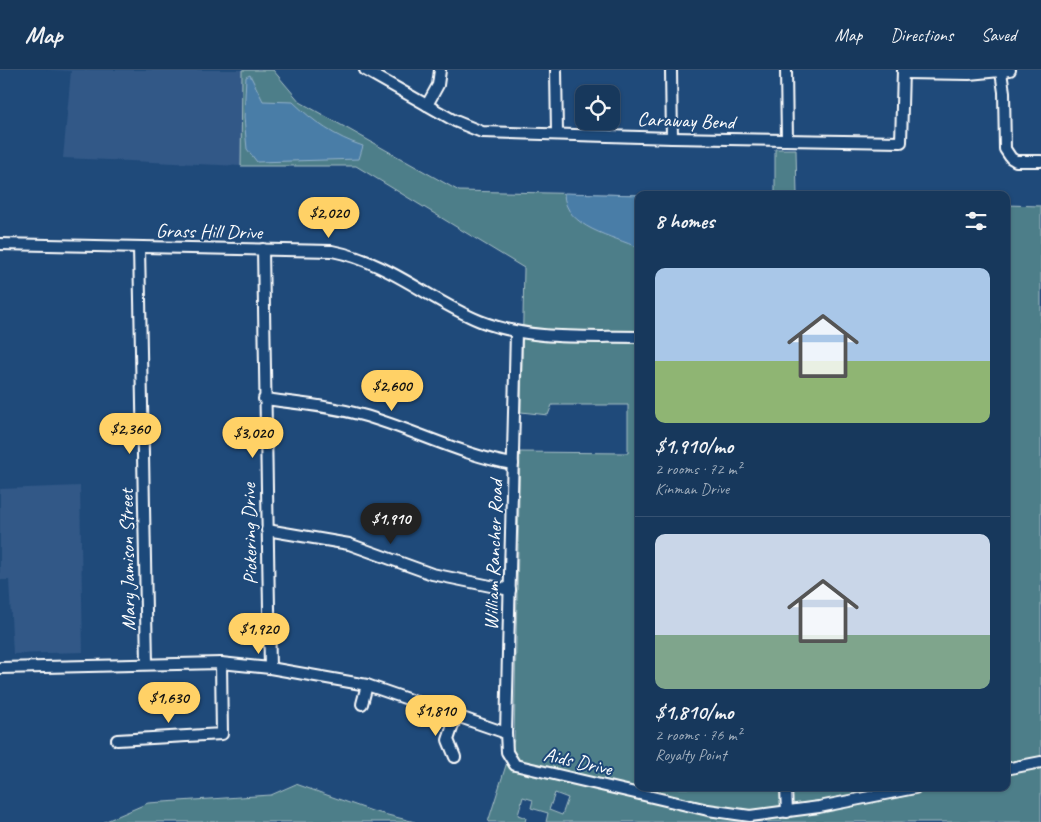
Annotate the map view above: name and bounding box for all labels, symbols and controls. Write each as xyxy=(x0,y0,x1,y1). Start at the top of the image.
text: Map xyxy=(25,20,62,50)
text: Map xyxy=(835,24,862,46)
text: Directions xyxy=(890,24,953,46)
text: Saved xyxy=(981,24,1016,46)
map controls xyxy=(575,85,620,130)
button: locate xyxy=(575,85,620,130)
street label: Caraway Bend xyxy=(637,106,738,135)
pin: $2,020 xyxy=(288,196,370,239)
text: $2,020 xyxy=(309,203,349,223)
icon: filters xyxy=(962,207,990,235)
text: 8 homes xyxy=(655,208,714,234)
street label: Grass Hill Drive xyxy=(156,218,264,245)
icon: home xyxy=(778,301,868,391)
pin: $2,600 xyxy=(351,370,433,412)
text: $2,600 xyxy=(372,376,412,396)
pin: $2,360 xyxy=(89,412,171,455)
pin: $3,020 xyxy=(212,416,294,459)
text: $2,360 xyxy=(110,419,150,439)
text: $3,020 xyxy=(233,423,273,443)
text: $1,910/mo xyxy=(655,433,733,459)
text: 2 rooms · 72 m² xyxy=(655,459,741,479)
street label: William Rancher Road xyxy=(478,476,509,631)
text: Kinman Drive xyxy=(655,479,729,499)
street label: Pickering Drive xyxy=(236,481,263,585)
street label: Mary Jamison Street xyxy=(114,486,141,631)
pin: $1,910 xyxy=(350,502,432,545)
text: $1,910 xyxy=(372,509,410,529)
icon: home xyxy=(778,566,868,656)
pin: $1,920 xyxy=(218,612,300,655)
text: $1,920 xyxy=(240,619,278,639)
pin: $1,630 xyxy=(128,682,210,724)
text: $1,630 xyxy=(149,688,189,708)
pin: $1,810 xyxy=(395,694,477,737)
text: $1,810/mo xyxy=(655,699,733,725)
text: $1,810 xyxy=(416,701,456,721)
text: 2 rooms · 76 m² xyxy=(655,725,741,745)
street label: Aids Drive xyxy=(541,742,616,782)
text: Royalty Point xyxy=(655,745,726,765)

